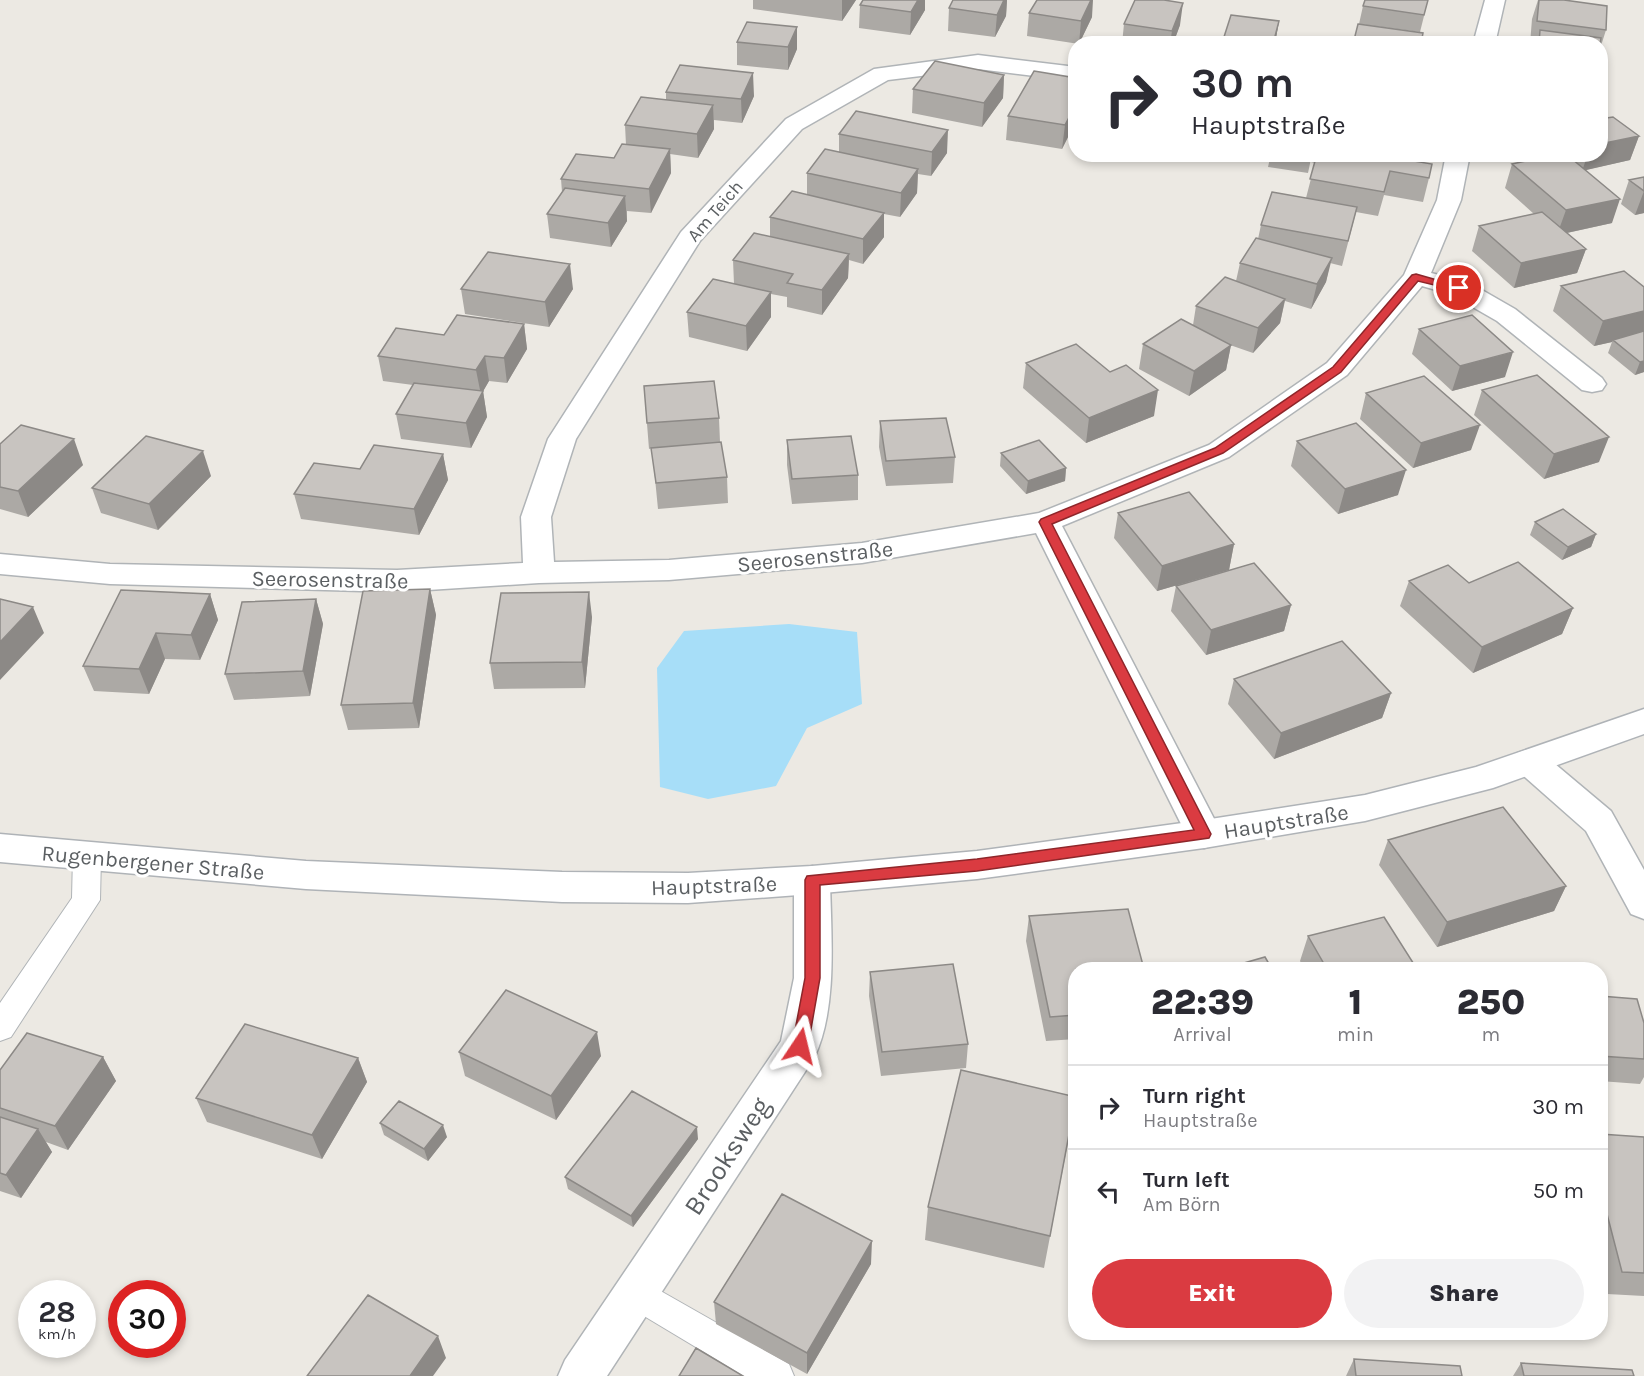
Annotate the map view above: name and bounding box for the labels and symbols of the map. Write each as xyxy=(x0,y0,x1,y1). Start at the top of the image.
street label: Am Teich xyxy=(682,176,748,246)
pin xyxy=(1433,262,1484,313)
street label: Seerosenstraße xyxy=(736,536,894,578)
street label: Seerosenstraße xyxy=(251,566,409,594)
street label: Hauptstraße xyxy=(1222,799,1350,845)
street label: Rugenbergener Straße xyxy=(40,840,265,886)
street label: Hauptstraße xyxy=(651,871,777,901)
position arrow xyxy=(768,1014,832,1078)
street label: Brooksweg xyxy=(677,1091,777,1221)
speed limit sign: 30 xyxy=(108,1280,186,1358)

